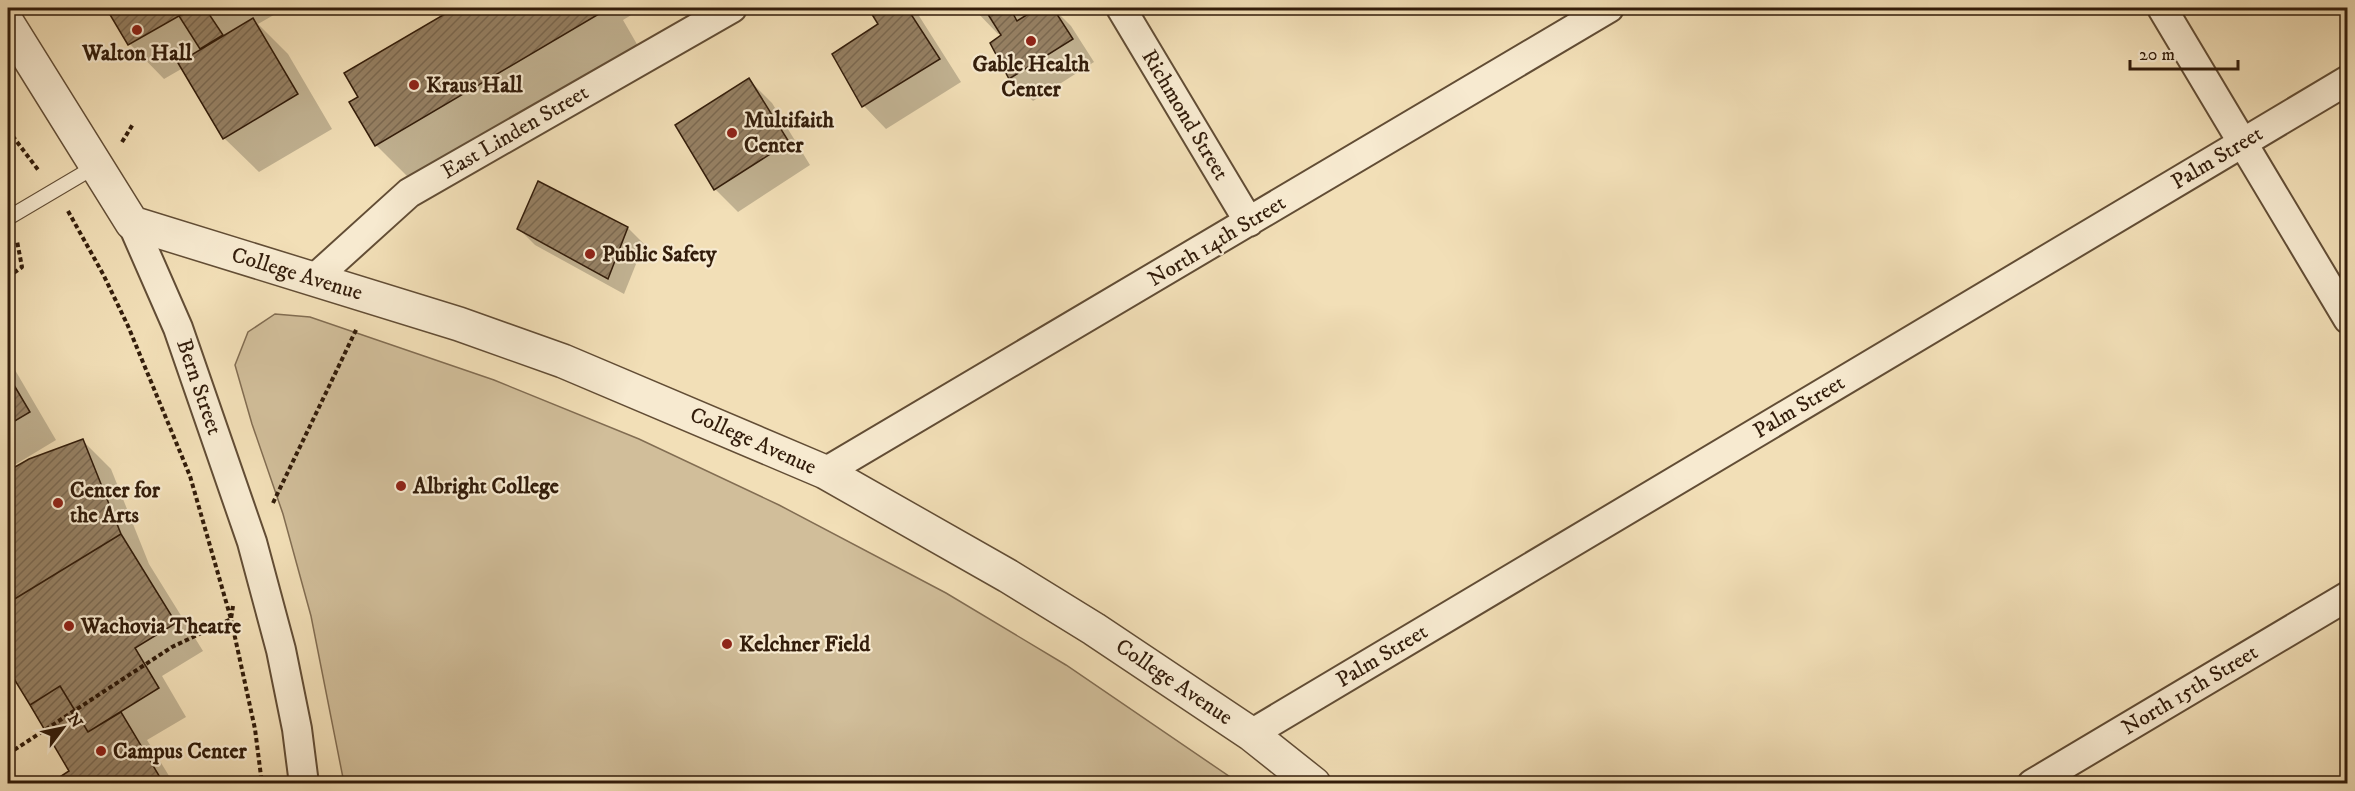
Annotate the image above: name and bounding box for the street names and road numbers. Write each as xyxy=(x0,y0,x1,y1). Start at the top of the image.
street label: Richmond Street xyxy=(1135,45,1235,185)
street label: East Linden Street xyxy=(437,79,593,185)
street label: Palm Street xyxy=(2166,120,2268,196)
street label: North 14th Street xyxy=(1143,189,1291,293)
street label: College Avenue xyxy=(228,241,366,307)
street label: Bern Street xyxy=(170,336,228,438)
street label: Palm Street xyxy=(1748,369,1850,445)
street label: College Avenue xyxy=(686,401,820,481)
street label: Palm Street xyxy=(1331,618,1433,694)
street label: College Avenue xyxy=(1110,633,1238,731)
street label: North 15th Street xyxy=(2117,639,2263,741)

